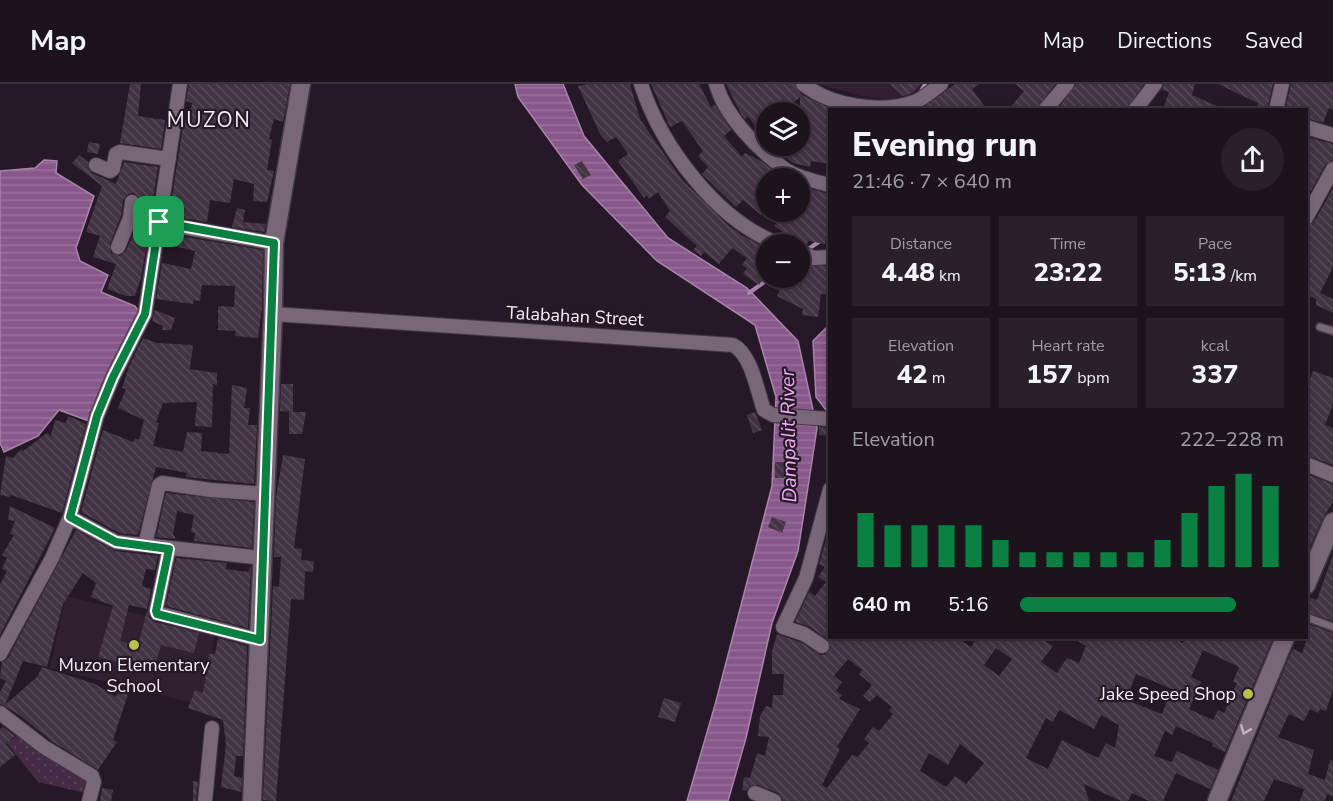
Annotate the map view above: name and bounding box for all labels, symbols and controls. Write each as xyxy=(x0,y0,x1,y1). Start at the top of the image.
text: Map xyxy=(30,22,86,60)
text: Map xyxy=(1043,27,1084,55)
text: Directions xyxy=(1117,27,1212,55)
text: Saved xyxy=(1245,27,1303,55)
map controls xyxy=(756,102,810,288)
button: layers xyxy=(756,102,810,156)
district label: MUZON xyxy=(167,106,251,134)
text: Evening run xyxy=(852,123,1037,168)
button: share xyxy=(1221,128,1284,191)
button: + xyxy=(756,168,810,222)
text: 21:46 · 7 × 640 m xyxy=(852,168,1012,195)
pin xyxy=(133,196,184,247)
icon: arrive xyxy=(142,205,175,238)
text: Distance xyxy=(890,233,952,255)
text: Time xyxy=(1050,233,1086,255)
text: Pace xyxy=(1198,233,1232,255)
button: − xyxy=(756,234,810,288)
text: 4.48 xyxy=(881,255,935,290)
text: 23:22 xyxy=(1033,255,1103,290)
text: 5:13 xyxy=(1173,255,1227,290)
text: km xyxy=(935,265,961,287)
text: /km xyxy=(1227,265,1257,287)
street label: Talabahan Street xyxy=(506,300,645,332)
text: Elevation xyxy=(888,335,954,357)
text: Heart rate xyxy=(1031,335,1105,357)
text: kcal xyxy=(1201,335,1229,357)
text: 42 xyxy=(896,357,928,392)
text: 157 xyxy=(1026,357,1073,392)
text: 337 xyxy=(1192,357,1238,392)
text: m xyxy=(928,367,946,389)
text: bpm xyxy=(1073,367,1110,389)
water label: Dampalit River xyxy=(774,368,803,503)
text: Elevation xyxy=(852,426,935,453)
text: 222–228 m xyxy=(1180,426,1284,453)
text: 640 m xyxy=(852,591,911,618)
text: 5:16 xyxy=(948,591,989,618)
marker: Muzon Elementary School xyxy=(127,638,141,652)
place label: Muzon Elementary School xyxy=(58,653,210,698)
place label: Jake Speed Shop xyxy=(1099,682,1236,706)
marker: Jake Speed Shop xyxy=(1241,687,1255,701)
one-way arrow xyxy=(1240,724,1252,735)

